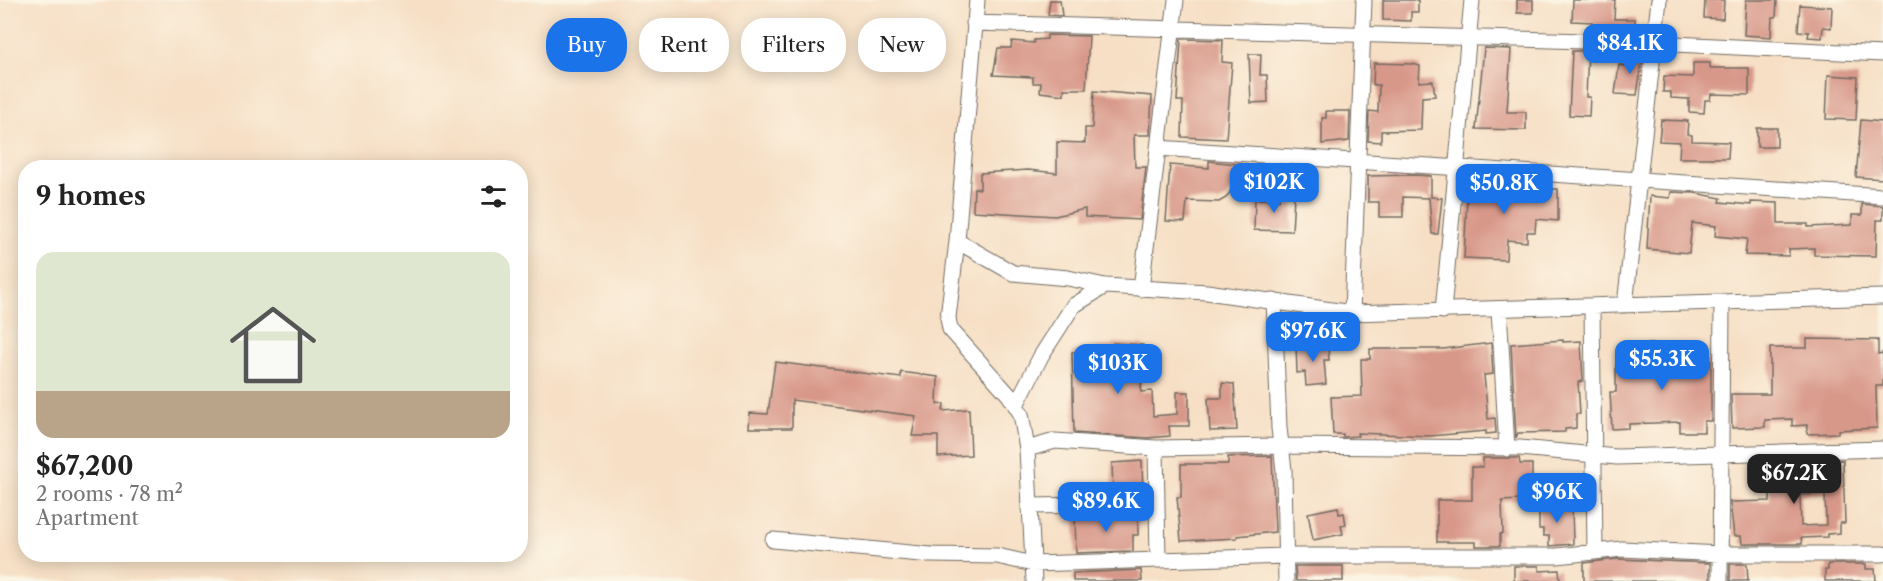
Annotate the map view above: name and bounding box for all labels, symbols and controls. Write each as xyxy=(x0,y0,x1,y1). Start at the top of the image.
chip: Buy xyxy=(546,18,627,72)
chip: Rent xyxy=(639,18,729,72)
chip: Filters xyxy=(741,18,846,72)
chip: New xyxy=(858,18,946,72)
pin: $84.1K xyxy=(1581,24,1679,75)
text: $84.1K xyxy=(1597,31,1663,55)
pin: $102K xyxy=(1232,163,1316,214)
pin: $50.8K xyxy=(1455,164,1553,215)
text: $102K xyxy=(1244,170,1304,194)
text: $50.8K xyxy=(1470,171,1538,195)
text: 9 homes xyxy=(36,180,146,212)
icon: filters xyxy=(477,180,510,213)
icon: home xyxy=(219,291,327,399)
pin: $97.6K xyxy=(1264,312,1362,363)
text: $97.6K xyxy=(1280,319,1346,343)
pin: $55.3K xyxy=(1613,340,1711,391)
pin: $103K xyxy=(1076,344,1160,395)
text: $55.3K xyxy=(1629,347,1695,371)
text: $103K xyxy=(1088,351,1148,375)
text: $67,200 xyxy=(36,450,134,482)
pin: $67.2K xyxy=(1745,454,1843,505)
text: $67.2K xyxy=(1761,461,1827,485)
pin: $96K xyxy=(1521,473,1593,524)
text: $96K xyxy=(1531,480,1583,504)
text: 2 rooms · 78 m² xyxy=(36,482,183,506)
pin: $89.6K xyxy=(1057,482,1155,533)
text: $89.6K xyxy=(1072,489,1140,513)
text: Apartment xyxy=(36,506,139,530)

